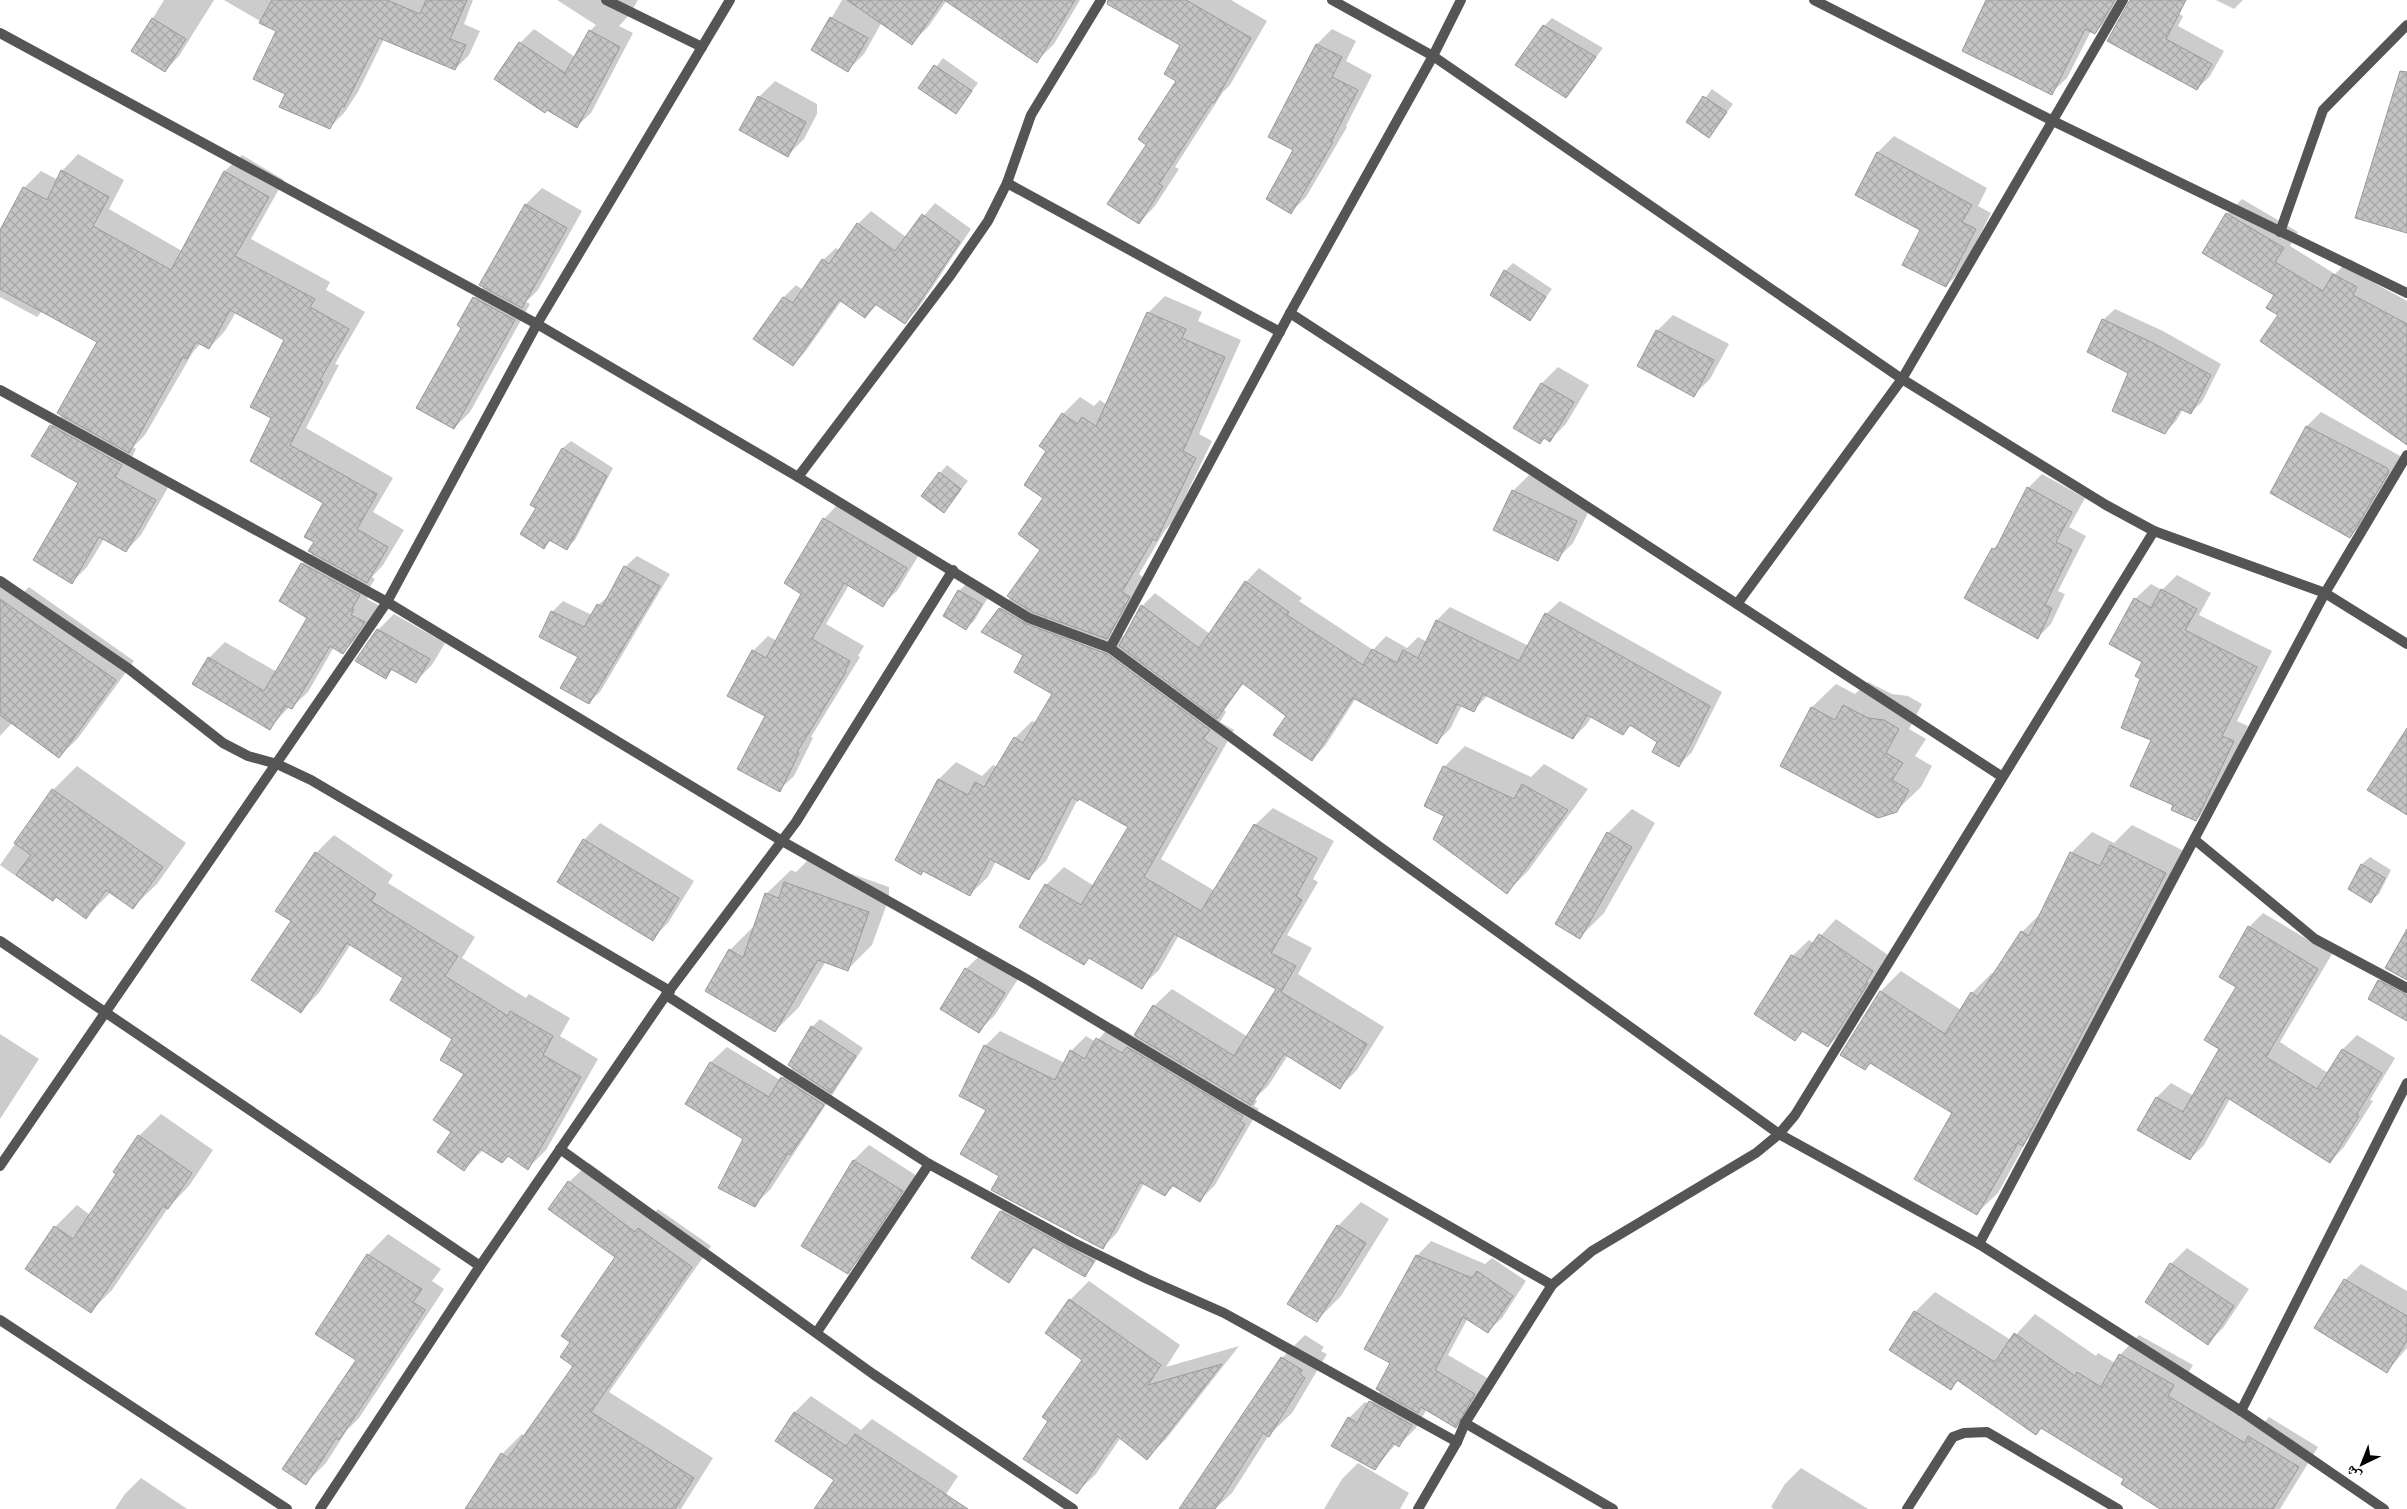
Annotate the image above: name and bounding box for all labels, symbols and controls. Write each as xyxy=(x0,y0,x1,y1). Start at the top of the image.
north arrow xyxy=(2337,1439,2387,1489)
text: ش xyxy=(2342,1462,2365,1484)

